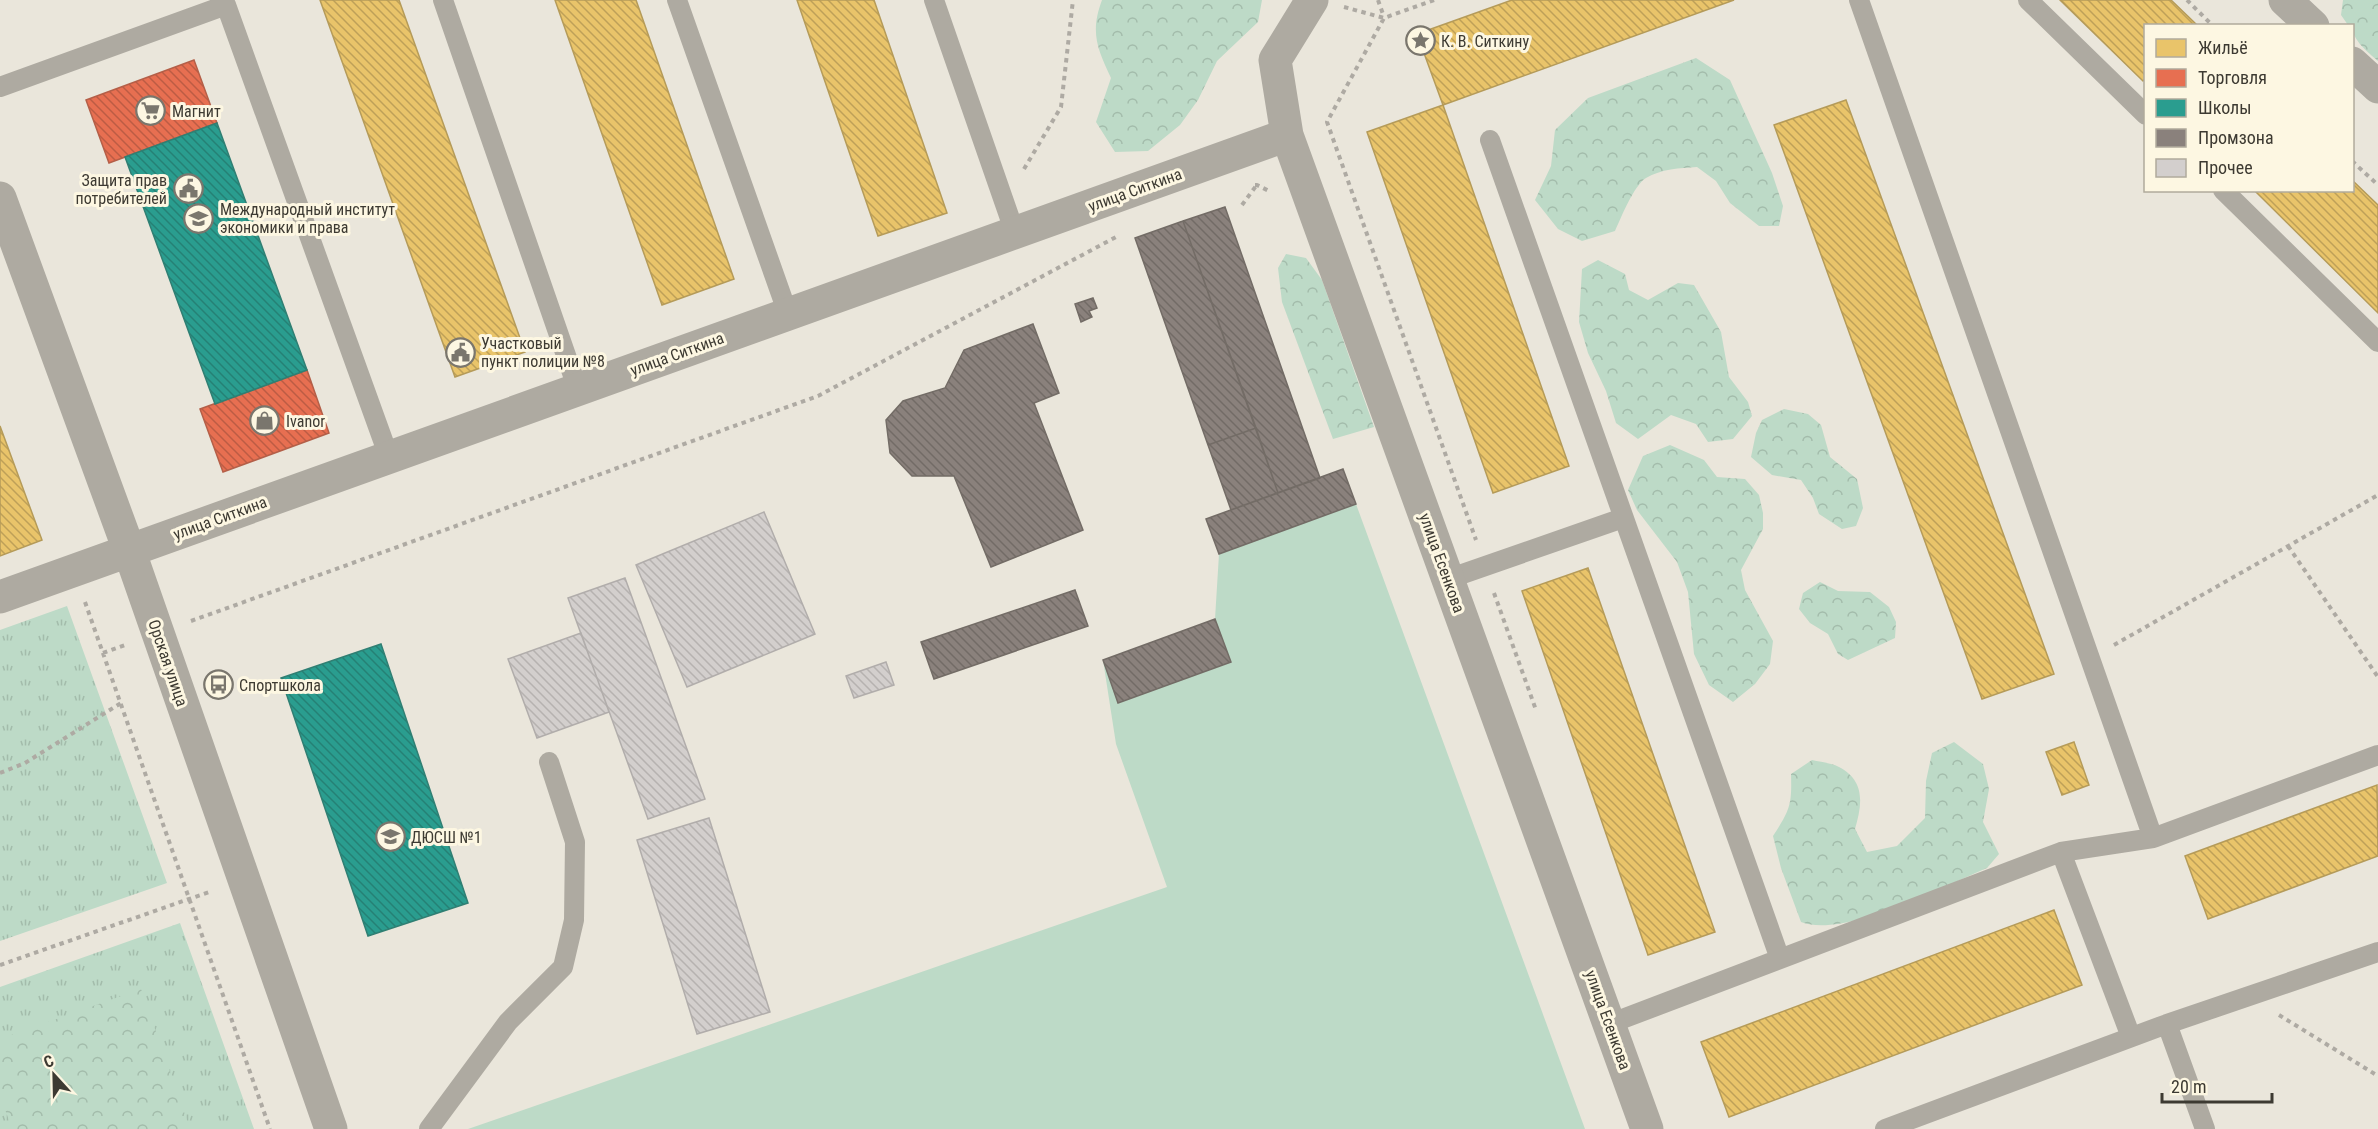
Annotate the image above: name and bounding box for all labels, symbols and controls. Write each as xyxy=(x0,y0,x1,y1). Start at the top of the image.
legend xyxy=(2144,24,2354,192)
place icon: К. В. Ситкину xyxy=(1404,25,1436,57)
place label: К. В. Ситкину xyxy=(1441,32,1529,51)
text: Жильё xyxy=(2198,37,2248,58)
text: Торговля xyxy=(2198,67,2267,88)
supermarket icon: Магнит xyxy=(135,95,167,127)
text: Школы xyxy=(2198,97,2251,118)
place label: Магнит xyxy=(172,102,221,121)
text: Промзона xyxy=(2198,127,2274,148)
text: Прочее xyxy=(2198,157,2253,178)
street label: улица Ситкина xyxy=(1086,164,1184,216)
place label: Защита прав потребителей xyxy=(76,171,167,208)
public building icon: Защита прав потребителей xyxy=(172,173,204,205)
place label: Международный институт экономики и права xyxy=(220,200,395,237)
school or university icon: Международный институт экономики и права xyxy=(183,202,215,234)
street label: улица Ситкина xyxy=(628,328,726,380)
place label: Участковый пункт полиции №8 xyxy=(481,334,605,371)
public building icon: Участковый пункт полиции №8 xyxy=(444,336,476,368)
shop icon: Ivanor xyxy=(249,405,281,437)
place label: Ivanor xyxy=(286,412,325,431)
street label: улица Ситкина xyxy=(171,492,269,544)
street label: улица Есенкова xyxy=(1415,511,1469,615)
street label: Орская улица xyxy=(144,617,192,709)
bus stop icon: Спортшкола xyxy=(202,669,234,701)
place label: Спортшкола xyxy=(239,676,321,695)
school or university icon: ДЮСШ №1 xyxy=(374,821,406,853)
place label: ДЮСШ №1 xyxy=(411,828,482,847)
street label: улица Есенкова xyxy=(1581,968,1635,1072)
north arrow xyxy=(24,1045,84,1105)
text: С xyxy=(41,1051,56,1072)
scale bar xyxy=(2162,1066,2272,1104)
text: 20 m xyxy=(2171,1076,2206,1097)

